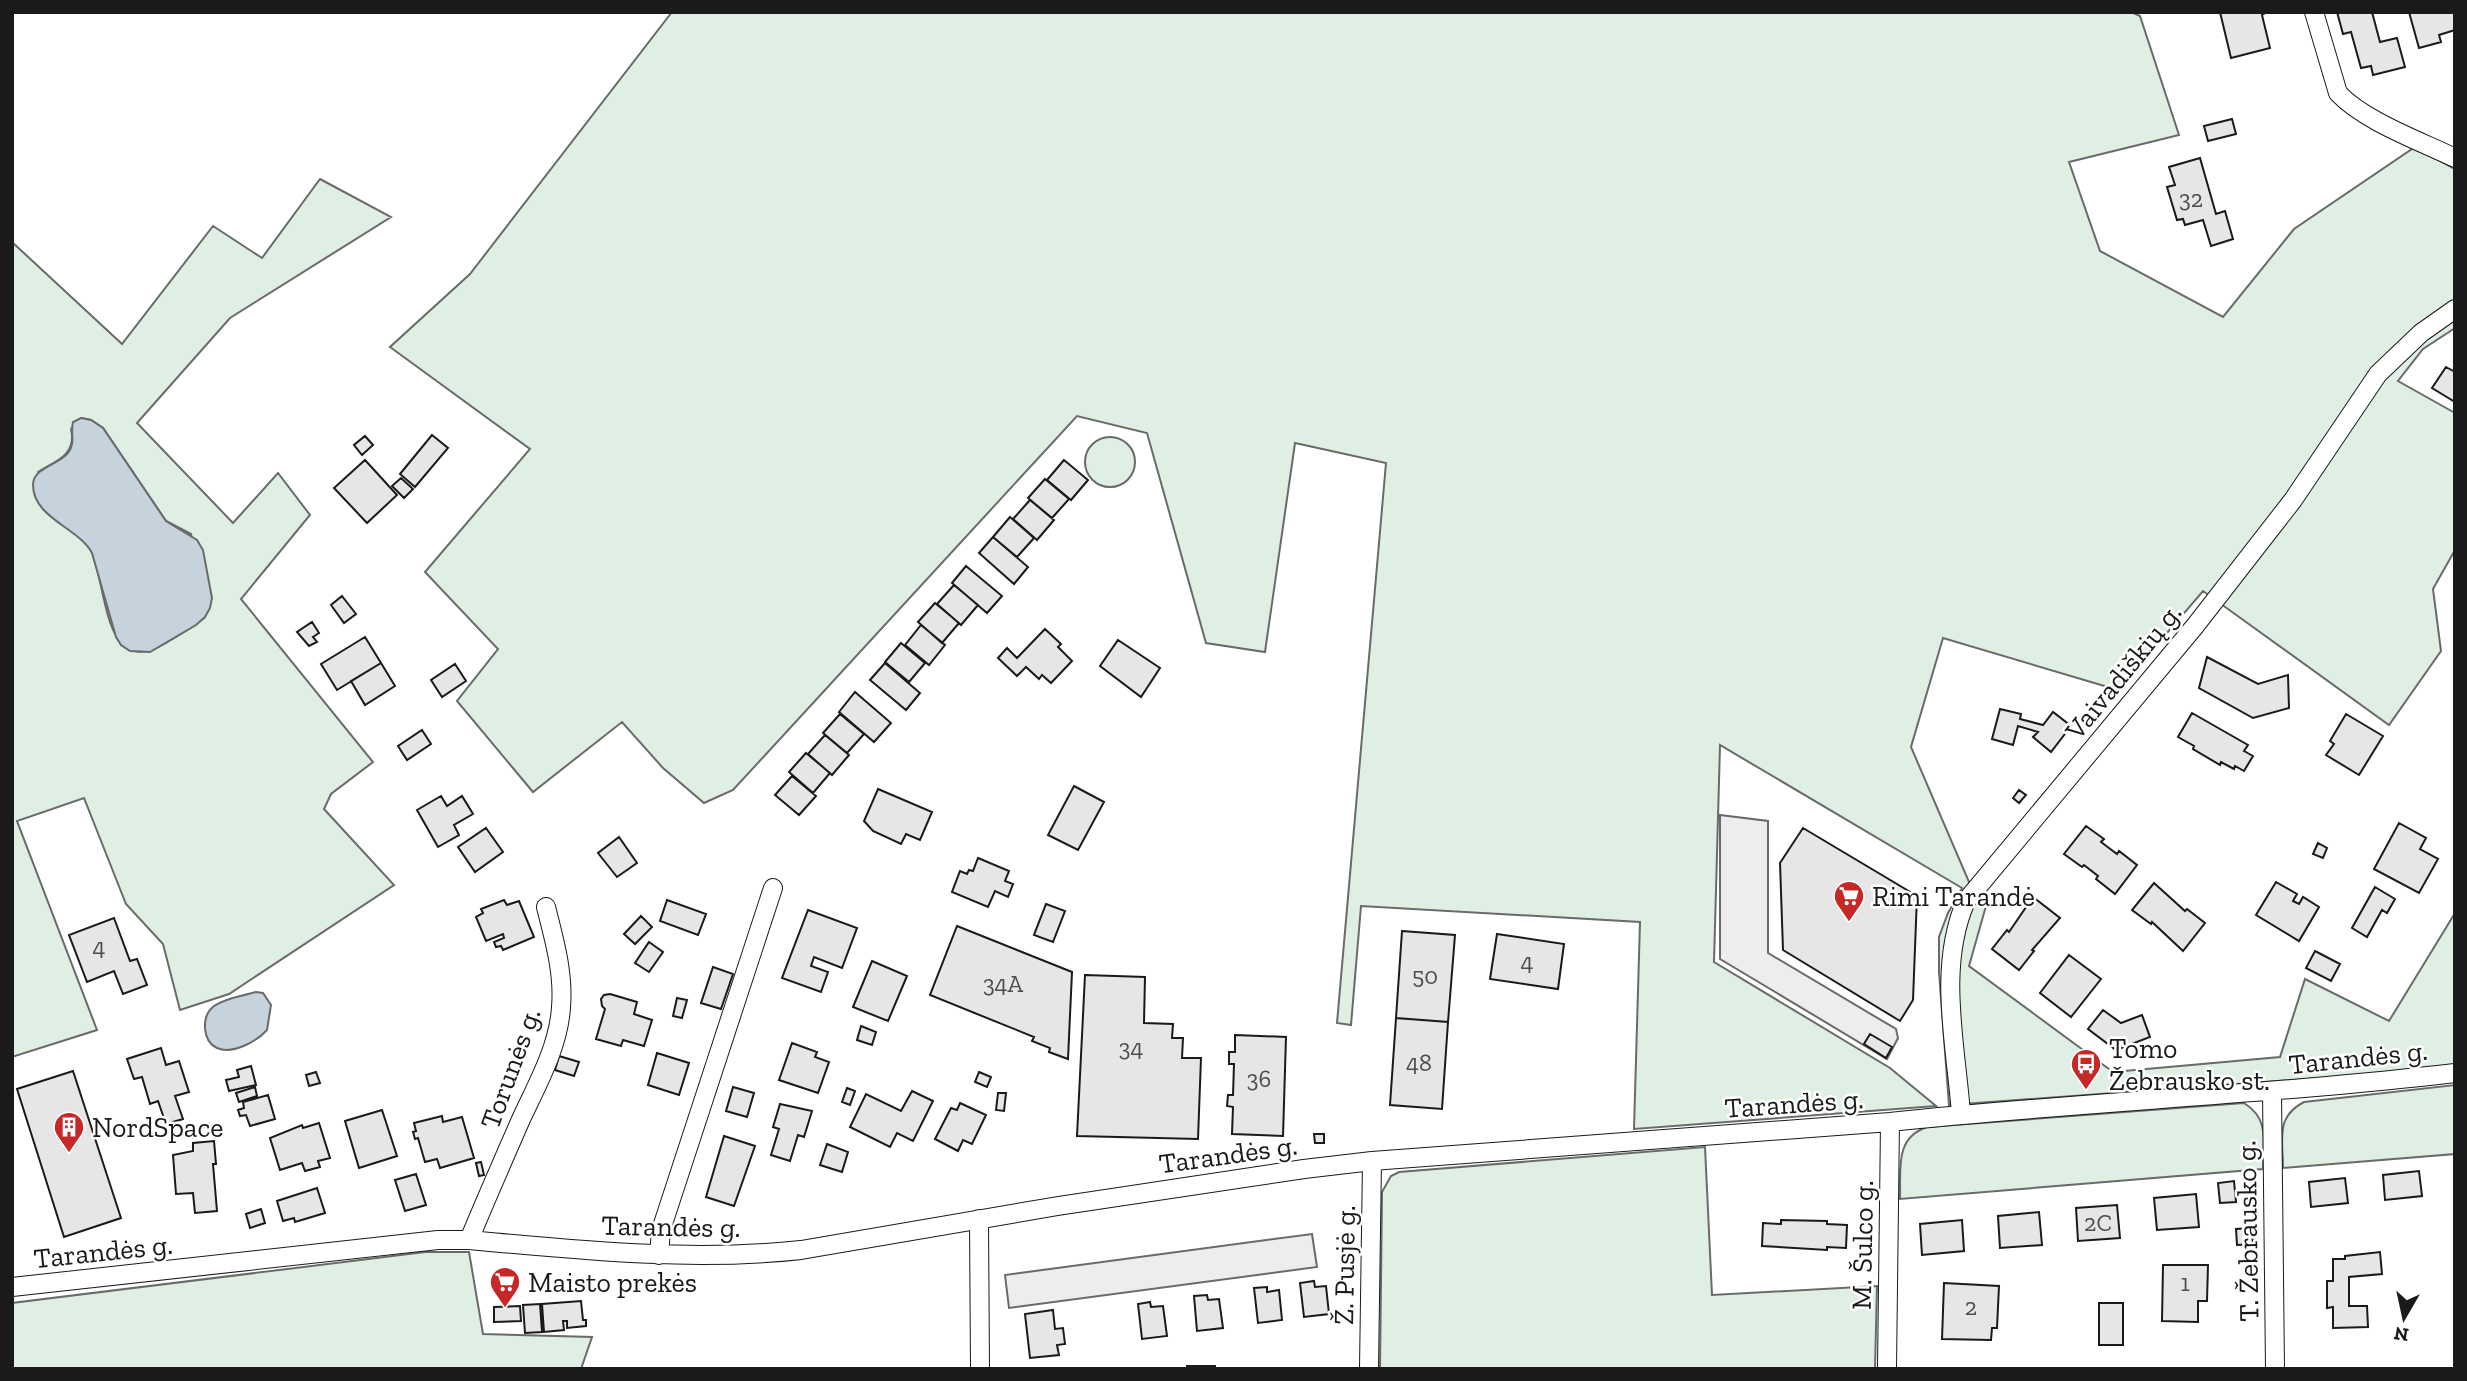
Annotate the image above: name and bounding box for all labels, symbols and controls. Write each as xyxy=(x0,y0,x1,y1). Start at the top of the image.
house number: 32 xyxy=(2179,184,2203,213)
street label: Vaivadiškių g. xyxy=(2058,596,2188,747)
supermarket icon: Rimi Tarandė xyxy=(1832,879,1866,923)
place label: Rimi Tarandė xyxy=(1872,880,2035,913)
house number: 4 xyxy=(93,932,106,961)
house number: 4 xyxy=(1521,947,1534,976)
house number: 50 xyxy=(1412,961,1438,990)
house number: 34A xyxy=(983,969,1024,998)
street label: Torunės g. xyxy=(473,1003,548,1133)
place label: Tomo Žebrausko st. xyxy=(2109,1032,2270,1097)
house number: 34 xyxy=(1119,1033,1143,1062)
street label: Tarandės g. xyxy=(2287,1034,2429,1081)
bus stop icon: Tomo Žebrausko st. xyxy=(2069,1047,2103,1091)
house number: 48 xyxy=(1406,1048,1432,1077)
house number: 36 xyxy=(1247,1064,1271,1093)
street label: Tarandės g. xyxy=(1723,1082,1865,1125)
building icon: NordSpace xyxy=(52,1110,86,1154)
place label: NordSpace xyxy=(92,1111,224,1144)
street label: Tarandės g. xyxy=(1157,1128,1299,1181)
street label: T. Žebrausko g. xyxy=(2229,1140,2266,1322)
street label: M. Šulco g. xyxy=(1845,1180,1880,1310)
street label: Ž. Pusjė g. xyxy=(1327,1205,1362,1325)
house number: 2C xyxy=(2084,1208,2112,1237)
street label: Tarandės g. xyxy=(601,1209,741,1244)
street label: Tarandės g. xyxy=(32,1228,174,1275)
supermarket icon: Maisto prekės xyxy=(488,1265,522,1309)
place label: Maisto prekės xyxy=(528,1266,697,1299)
house number: 1 xyxy=(2180,1268,2190,1297)
north arrow xyxy=(2369,1283,2439,1353)
house number: 2 xyxy=(1965,1292,1977,1321)
text: N xyxy=(2392,1322,2410,1347)

